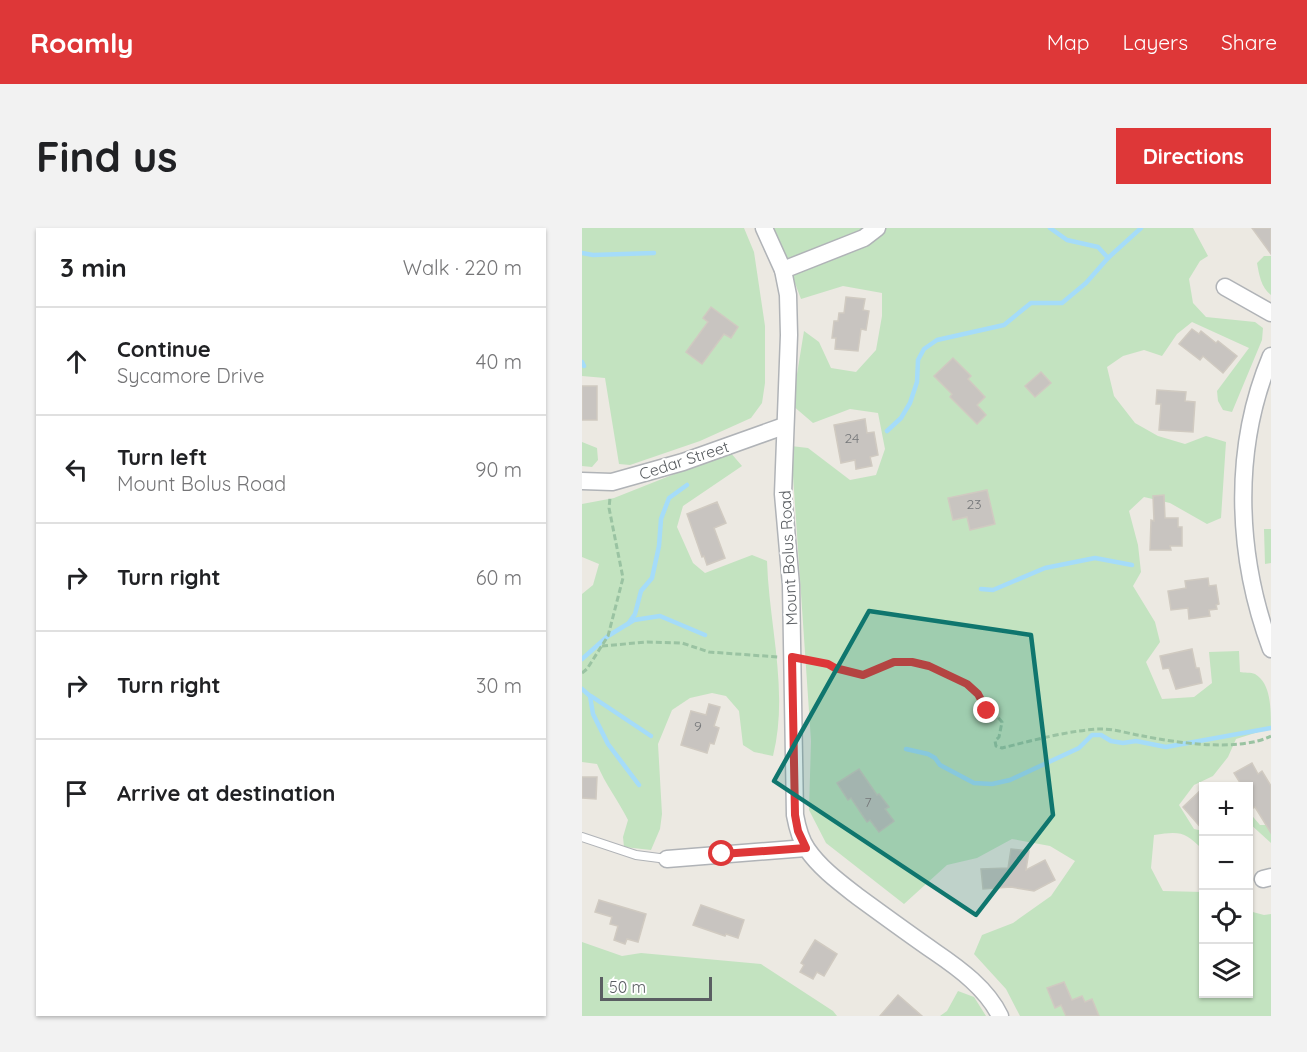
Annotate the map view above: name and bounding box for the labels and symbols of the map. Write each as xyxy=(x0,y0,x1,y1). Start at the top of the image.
house number: 24 xyxy=(845,429,859,447)
street label: Cedar Street xyxy=(637,436,731,484)
street label: Mount Bolus Road xyxy=(774,490,802,626)
house number: 23 xyxy=(966,495,982,513)
route end xyxy=(973,697,999,723)
house number: 9 xyxy=(694,717,702,735)
house number: 7 xyxy=(864,793,872,811)
route start xyxy=(708,840,734,866)
scale bar xyxy=(600,974,712,1002)

